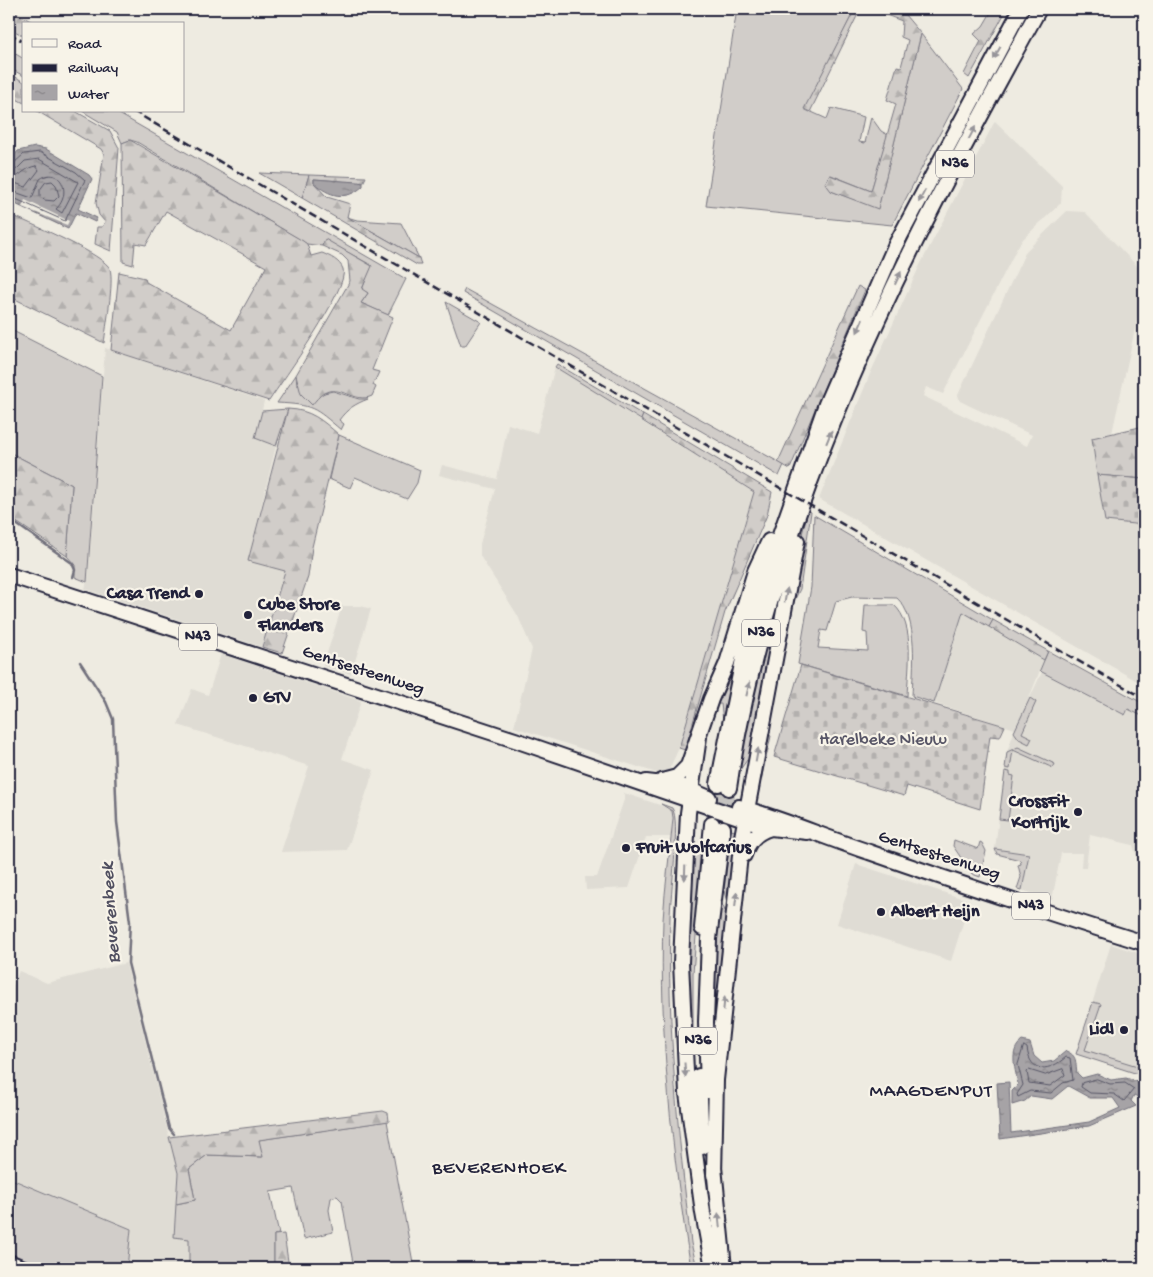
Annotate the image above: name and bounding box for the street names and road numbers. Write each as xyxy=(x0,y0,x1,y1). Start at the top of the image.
road number: N36 xyxy=(936,150,974,178)
road number: N36 xyxy=(742,620,780,646)
road number: N43 xyxy=(179,624,217,650)
street label: Gentsesteenweg xyxy=(299,641,427,701)
street label: Gentsesteenweg xyxy=(875,826,1003,886)
road number: N43 xyxy=(1012,892,1050,919)
road number: N36 xyxy=(679,1028,717,1054)

